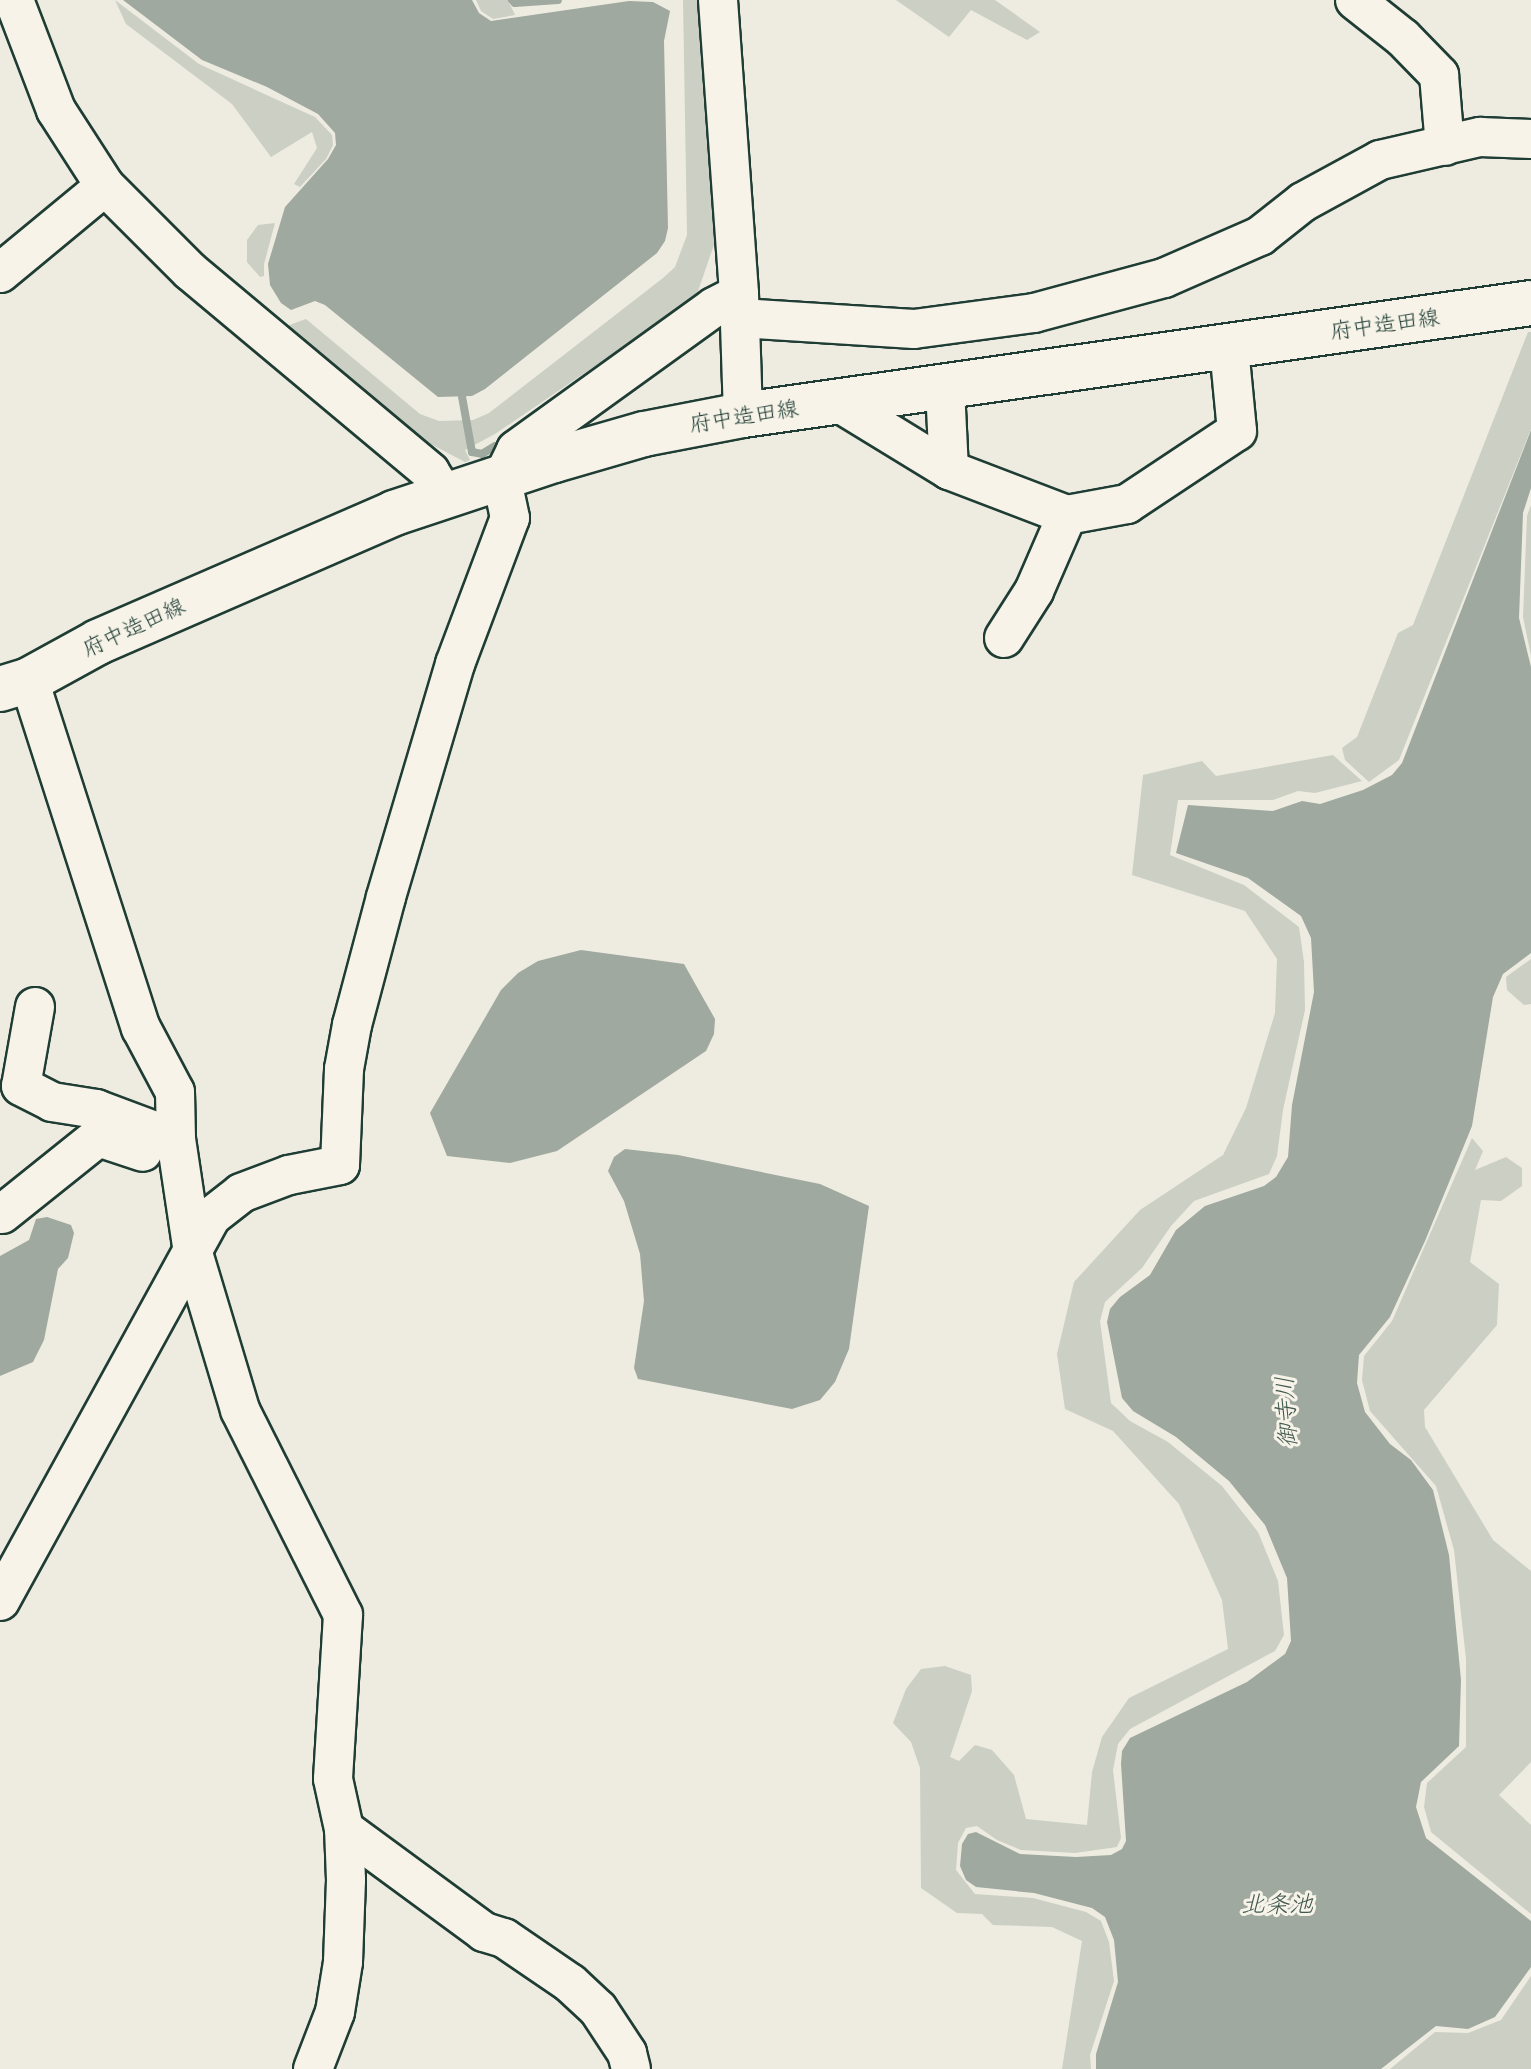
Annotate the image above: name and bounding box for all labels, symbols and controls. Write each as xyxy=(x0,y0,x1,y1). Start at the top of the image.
street label: 府中造田線 xyxy=(1329,304,1441,346)
street label: 府中造田線 xyxy=(688,395,800,439)
street label: 府中造田線 xyxy=(79,593,189,663)
water label: 御寺川 xyxy=(1271,1375,1303,1449)
water label: 北条池 xyxy=(1241,1891,1313,1919)

